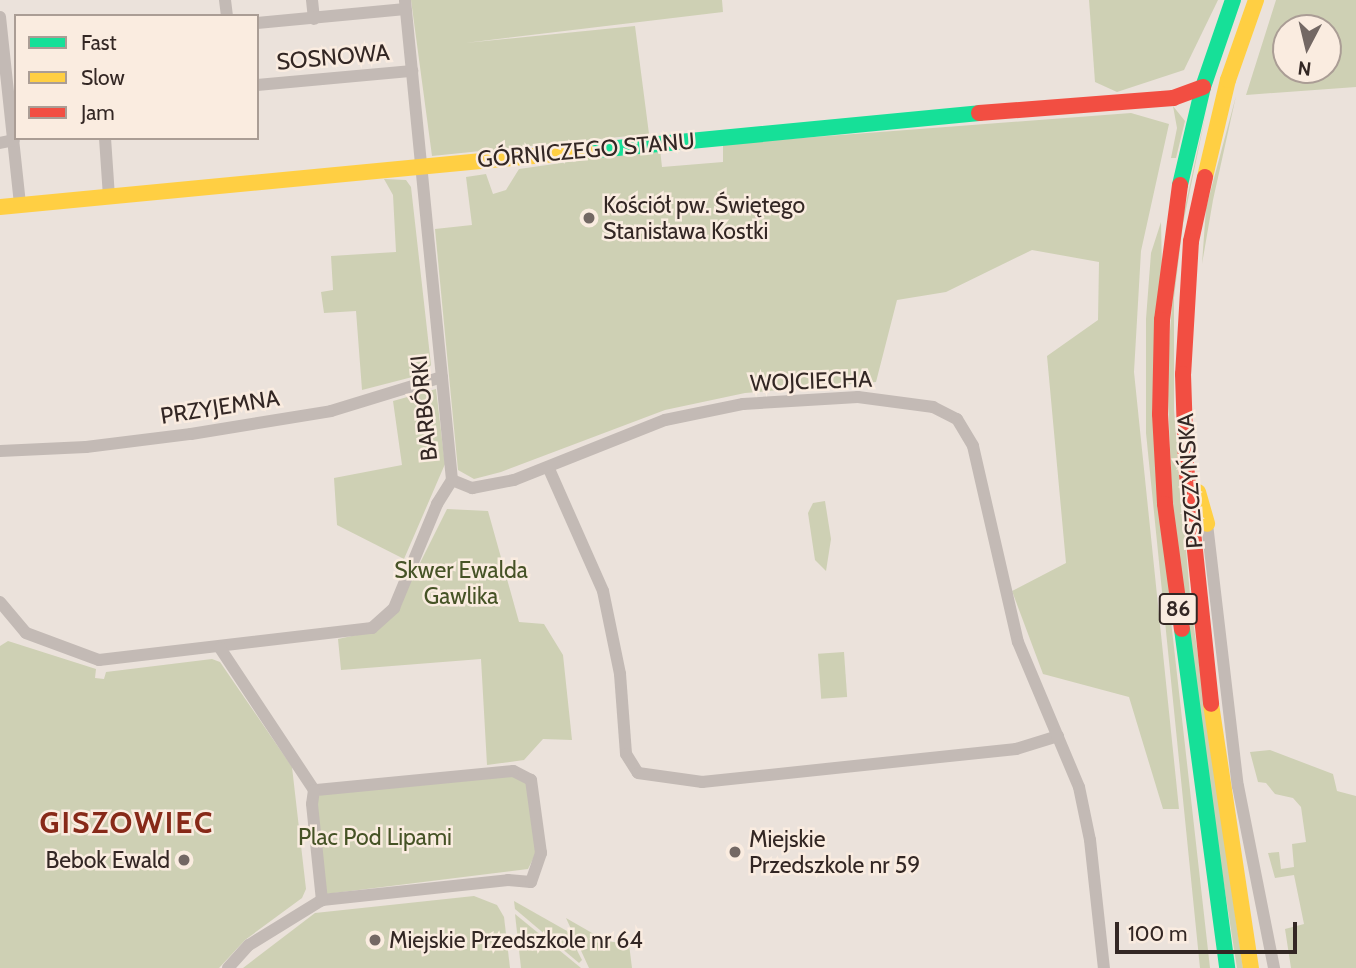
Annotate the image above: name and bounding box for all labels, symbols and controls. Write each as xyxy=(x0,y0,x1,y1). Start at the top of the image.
legend xyxy=(14,14,259,140)
north arrow xyxy=(1272,14,1342,84)
text: Fast xyxy=(81,30,117,55)
street label: SOSNOWA xyxy=(275,38,391,76)
text: N xyxy=(1297,56,1313,81)
text: Slow xyxy=(81,65,125,90)
text: Jam xyxy=(81,100,115,125)
street label: GÓRNICZEGO STANU xyxy=(476,127,696,173)
place label: Kościół pw. Świętego Stanisława Kostki xyxy=(603,191,805,245)
marker: Kościół pw. Świętego Stanisława Kostki xyxy=(581,210,597,226)
street label: BARBÓRKI xyxy=(405,354,443,462)
street label: WOJCIECHA xyxy=(749,365,873,397)
street label: PRZYJEMNA xyxy=(158,384,282,430)
street label: PSZCZYŃSKA xyxy=(1172,412,1208,550)
park label: Skwer Ewalda Gawlika xyxy=(394,556,528,610)
road number: 86 xyxy=(1159,592,1197,626)
district label: GISZOWIEC xyxy=(41,805,213,841)
park label: Plac Pod Lipami xyxy=(298,823,452,851)
place label: Miejskie Przedszkole nr 59 xyxy=(749,825,920,879)
marker: Miejskie Przedszkole nr 59 xyxy=(727,844,743,860)
place label: Bebok Ewald xyxy=(45,846,170,874)
marker: Bebok Ewald xyxy=(176,852,192,868)
scale bar xyxy=(1118,908,1300,952)
text: 100 m xyxy=(1128,921,1187,946)
place label: Miejskie Przedszkole nr 64 xyxy=(389,926,643,954)
marker: Miejskie Przedszkole nr 64 xyxy=(367,932,383,948)

